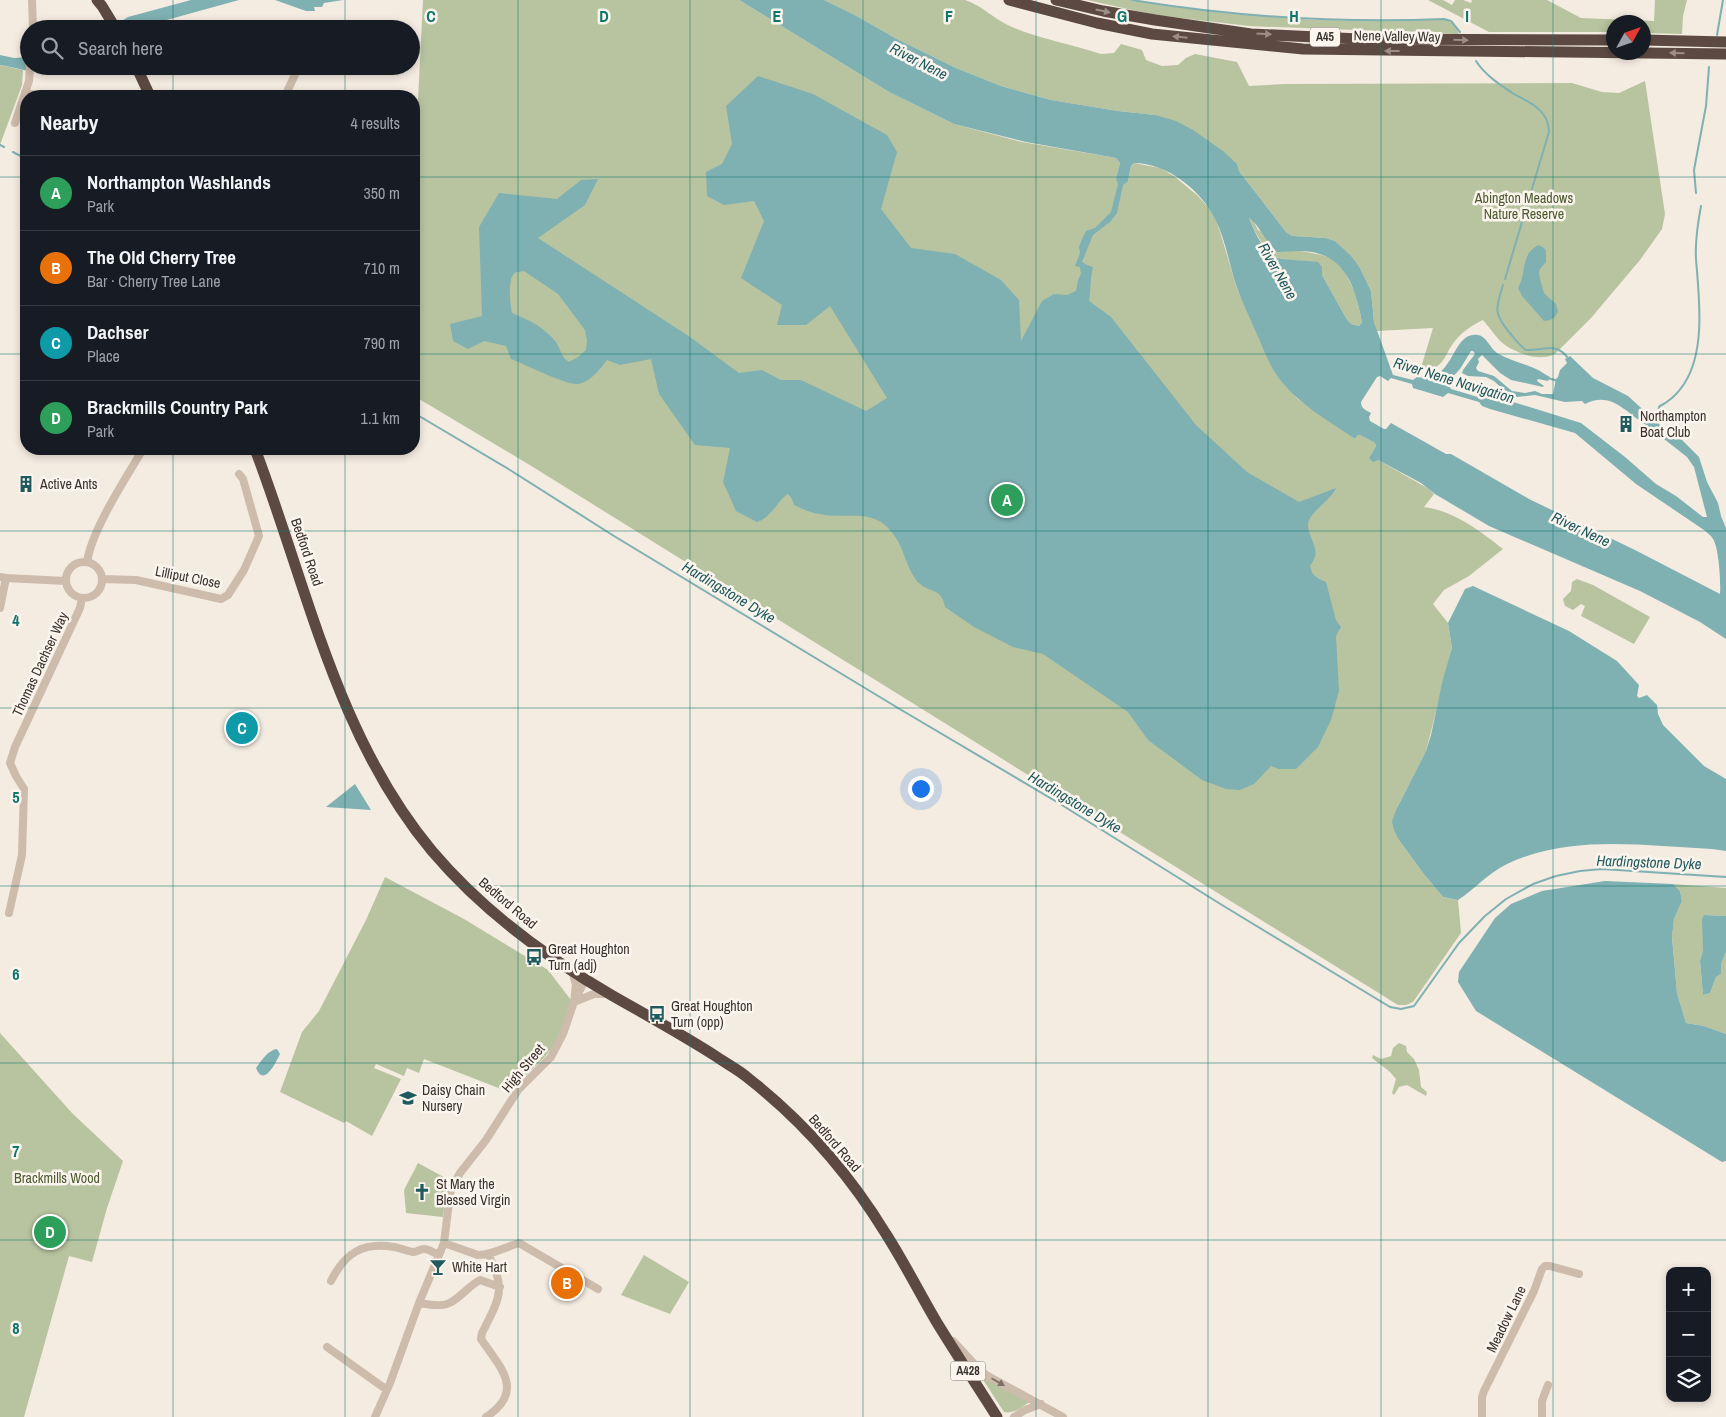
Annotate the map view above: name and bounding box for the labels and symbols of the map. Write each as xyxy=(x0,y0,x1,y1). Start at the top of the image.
text: C xyxy=(426,5,436,27)
text: D xyxy=(599,5,609,27)
text: E xyxy=(773,5,782,27)
text: F xyxy=(945,5,953,27)
text: G xyxy=(1117,5,1127,27)
text: H xyxy=(1289,5,1299,27)
text: I xyxy=(1465,5,1469,27)
one-way arrow xyxy=(1096,7,1111,15)
north arrow xyxy=(1606,15,1651,60)
street label: Nene Valley Way xyxy=(1353,26,1441,46)
road number: A45 xyxy=(1310,28,1340,46)
one-way arrow xyxy=(1256,31,1272,39)
one-way arrow xyxy=(1172,33,1188,41)
one-way arrow xyxy=(1453,36,1469,44)
water label: River Nene xyxy=(887,38,952,85)
one-way arrow xyxy=(1384,47,1400,55)
one-way arrow xyxy=(1669,49,1685,57)
park label: Abington Meadows Nature Reserve xyxy=(1474,189,1573,223)
water label: River Nene xyxy=(1253,239,1303,303)
water label: River Nene Navigation xyxy=(1391,352,1517,408)
place label: Northampton Boat Club xyxy=(1640,407,1706,441)
building icon: Northampton Boat Club xyxy=(1616,414,1636,434)
building icon: Active Ants xyxy=(16,474,36,494)
place label: Active Ants xyxy=(39,475,98,493)
pin: A xyxy=(991,481,1023,519)
water label: River Nene xyxy=(1548,506,1614,552)
street label: Bedford Road xyxy=(287,516,327,588)
water label: Hardingstone Dyke xyxy=(678,556,780,628)
street label: Lilliput Close xyxy=(154,562,222,592)
street label: Thomas Dachser Way xyxy=(8,609,72,719)
text: 4 xyxy=(12,609,20,631)
pin: C xyxy=(226,709,258,747)
water label: Hardingstone Dyke xyxy=(1024,766,1126,838)
your location xyxy=(908,776,934,802)
text: 5 xyxy=(12,786,20,808)
water label: Hardingstone Dyke xyxy=(1596,850,1702,874)
street label: Bedford Road xyxy=(475,873,541,933)
place label: Great Houghton Turn (adj) xyxy=(548,940,630,974)
bus stop icon: Great Houghton Turn (adj) xyxy=(524,947,544,967)
text: 6 xyxy=(12,963,20,985)
place label: Great Houghton Turn (opp) xyxy=(671,997,753,1031)
bus stop icon: Great Houghton Turn (opp) xyxy=(647,1004,667,1024)
street label: High Street xyxy=(497,1040,549,1096)
place label: Daisy Chain Nursery xyxy=(422,1081,485,1115)
school or university icon: Daisy Chain Nursery xyxy=(398,1088,418,1108)
street label: Bedford Road xyxy=(805,1110,865,1176)
text: 7 xyxy=(12,1140,20,1162)
park label: Brackmills Wood xyxy=(14,1169,100,1187)
place label: St Mary the Blessed Virgin xyxy=(436,1175,510,1209)
church icon: St Mary the Blessed Virgin xyxy=(412,1182,432,1202)
pin: D xyxy=(34,1213,66,1251)
bar icon: White Hart xyxy=(428,1257,448,1277)
place label: White Hart xyxy=(452,1258,507,1276)
pin: B xyxy=(551,1264,583,1302)
street label: Meadow Lane xyxy=(1482,1283,1530,1355)
text: 8 xyxy=(12,1317,20,1339)
road number: A428 xyxy=(950,1362,986,1380)
one-way arrow xyxy=(992,1377,1005,1386)

